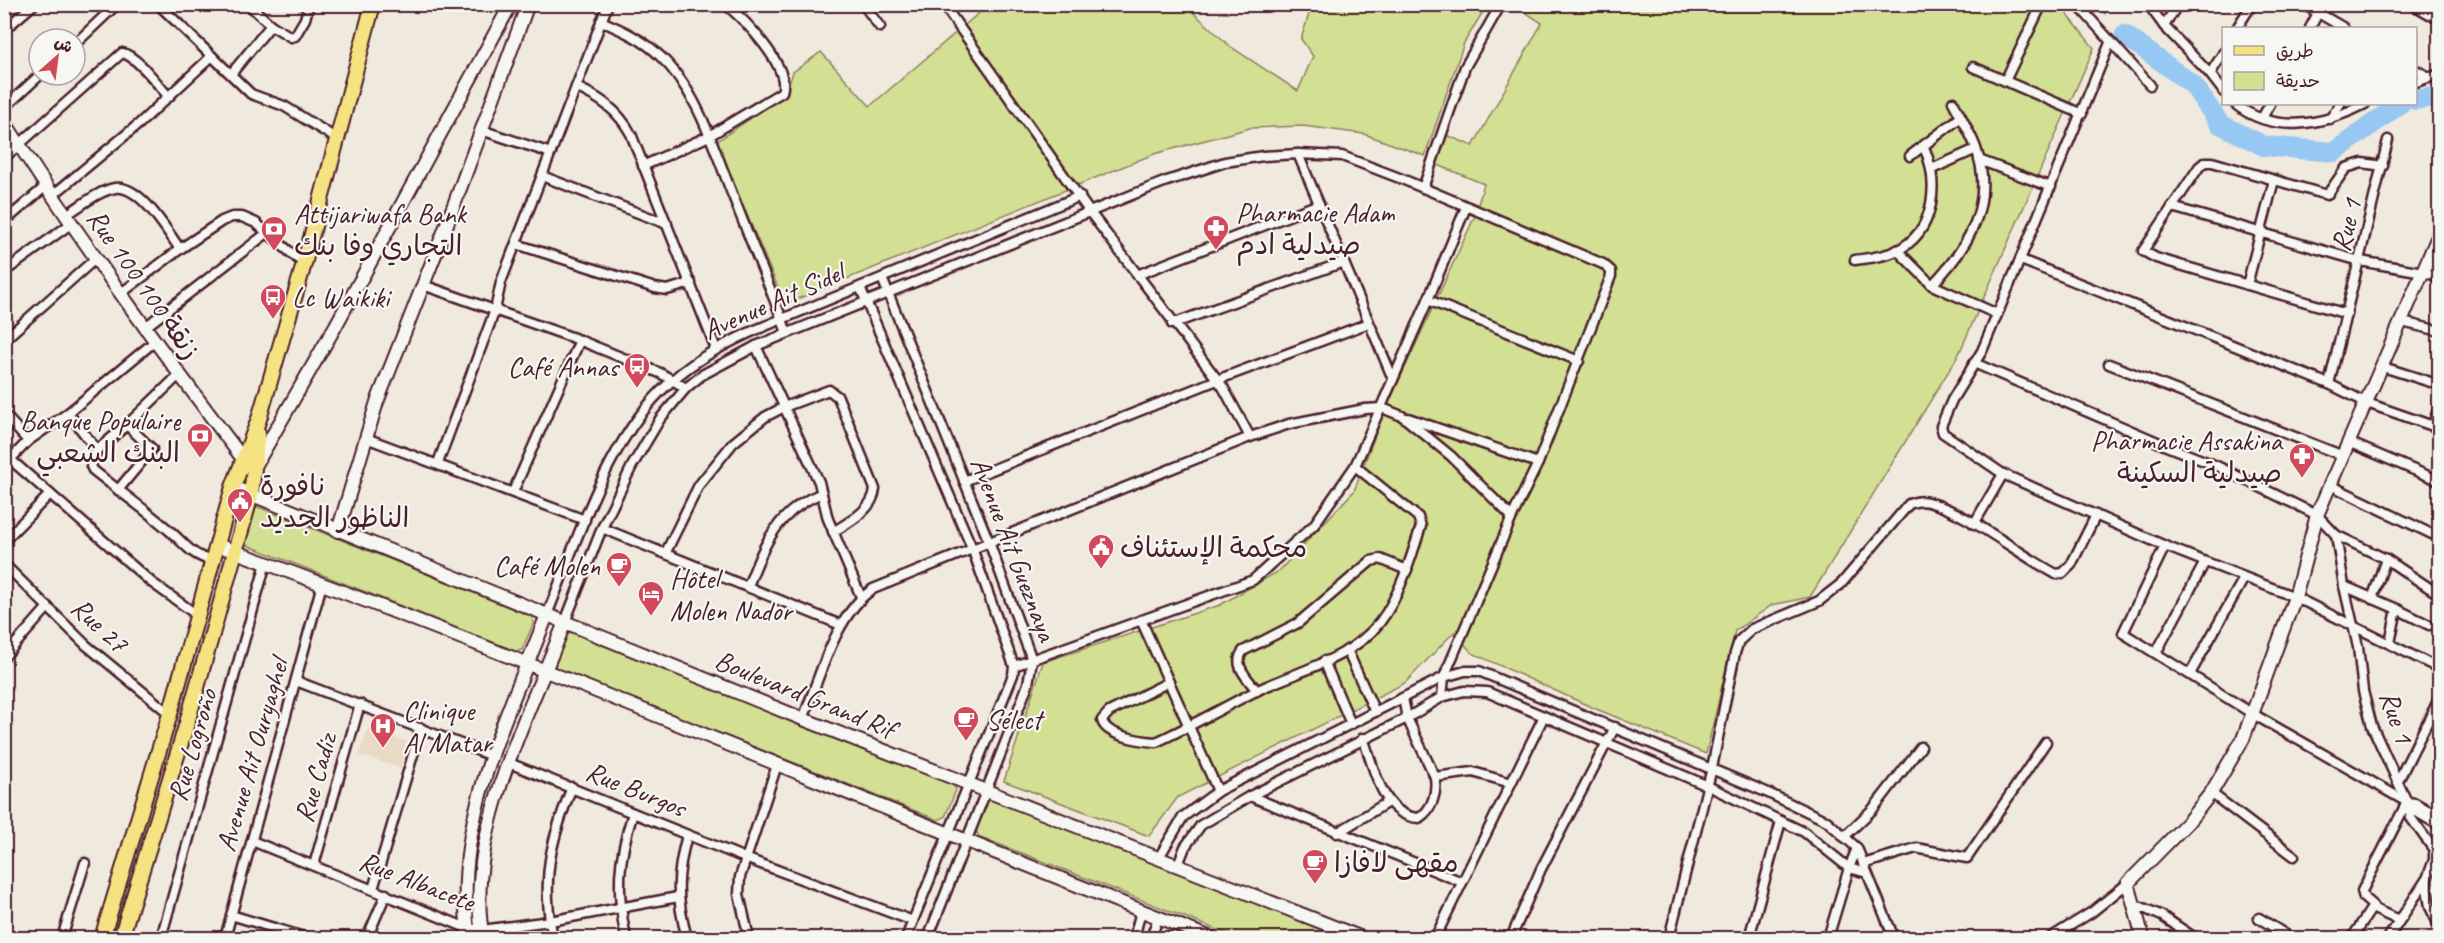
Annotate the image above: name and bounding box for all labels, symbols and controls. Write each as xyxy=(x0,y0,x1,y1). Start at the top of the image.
north arrow xyxy=(27,27,87,87)
legend xyxy=(2222,27,2417,105)
text: ش xyxy=(51,32,76,58)
text: طريق xyxy=(2276,40,2314,62)
text: حديقة xyxy=(2276,70,2320,92)
street label: Rue 1 xyxy=(2323,194,2370,255)
place label: Pharmacie Adam صيدلية ادم xyxy=(1236,195,1396,266)
place label: Attijariwafa Bank التجاري وفا بنك xyxy=(294,196,468,266)
street label: Rue 100 زنقة 100 xyxy=(79,202,209,366)
pharmacy icon: Pharmacie Adam صيدلية ادم xyxy=(1201,213,1231,251)
bank icon: Attijariwafa Bank التجاري وفا بنك xyxy=(259,214,289,252)
street label: Avenue Ait Sidel xyxy=(697,252,854,348)
place label: Lc Waikiki xyxy=(292,280,393,315)
bus stop icon: Lc Waikiki xyxy=(258,282,288,320)
place label: Café Annas xyxy=(508,349,620,384)
bus stop icon: Café Annas xyxy=(622,351,652,389)
place label: Banque Populaire البنك الشعبي xyxy=(20,403,182,477)
bank icon: Banque Populaire البنك الشعبي xyxy=(185,421,215,459)
place label: Pharmacie Assakina صيدلية السكينة xyxy=(2091,423,2284,490)
pharmacy icon: Pharmacie Assakina صيدلية السكينة xyxy=(2287,441,2317,479)
street label: Avenue Ait Gueznaya xyxy=(963,452,1066,647)
place label: نافورة الناظور الجديد xyxy=(260,468,409,536)
public building icon: نافورة الناظور الجديد xyxy=(225,486,255,524)
place label: محكمة الإستئناف xyxy=(1120,530,1307,565)
public building icon: محكمة الإستئناف xyxy=(1086,532,1116,570)
place label: Café Molen xyxy=(494,548,600,583)
cafe icon: Café Molen xyxy=(604,550,634,588)
place label: Hôtel Molen Nador xyxy=(670,561,794,628)
hotel icon: Hôtel Molen Nador xyxy=(636,579,666,617)
street label: Rue 27 xyxy=(64,590,137,661)
street label: Boulevard Grand Rif xyxy=(710,642,905,748)
street label: Avenue Ait Ouryaghel xyxy=(208,650,298,855)
street label: Rue Logroño xyxy=(159,683,225,805)
street label: Rue 1 xyxy=(2372,686,2423,749)
place label: Clinique Al Matar xyxy=(403,693,493,760)
place label: Sélect xyxy=(986,702,1045,737)
cafe icon: Sélect xyxy=(951,704,981,742)
hospital icon: Clinique Al Matar xyxy=(368,711,398,749)
street label: Rue Cadiz xyxy=(286,728,345,826)
street label: Rue Burgos xyxy=(581,753,693,826)
street label: Rue Albacete xyxy=(354,843,481,920)
place label: مقهى لافازا xyxy=(1334,845,1458,880)
cafe icon: مقهى لافازا xyxy=(1300,847,1330,885)

